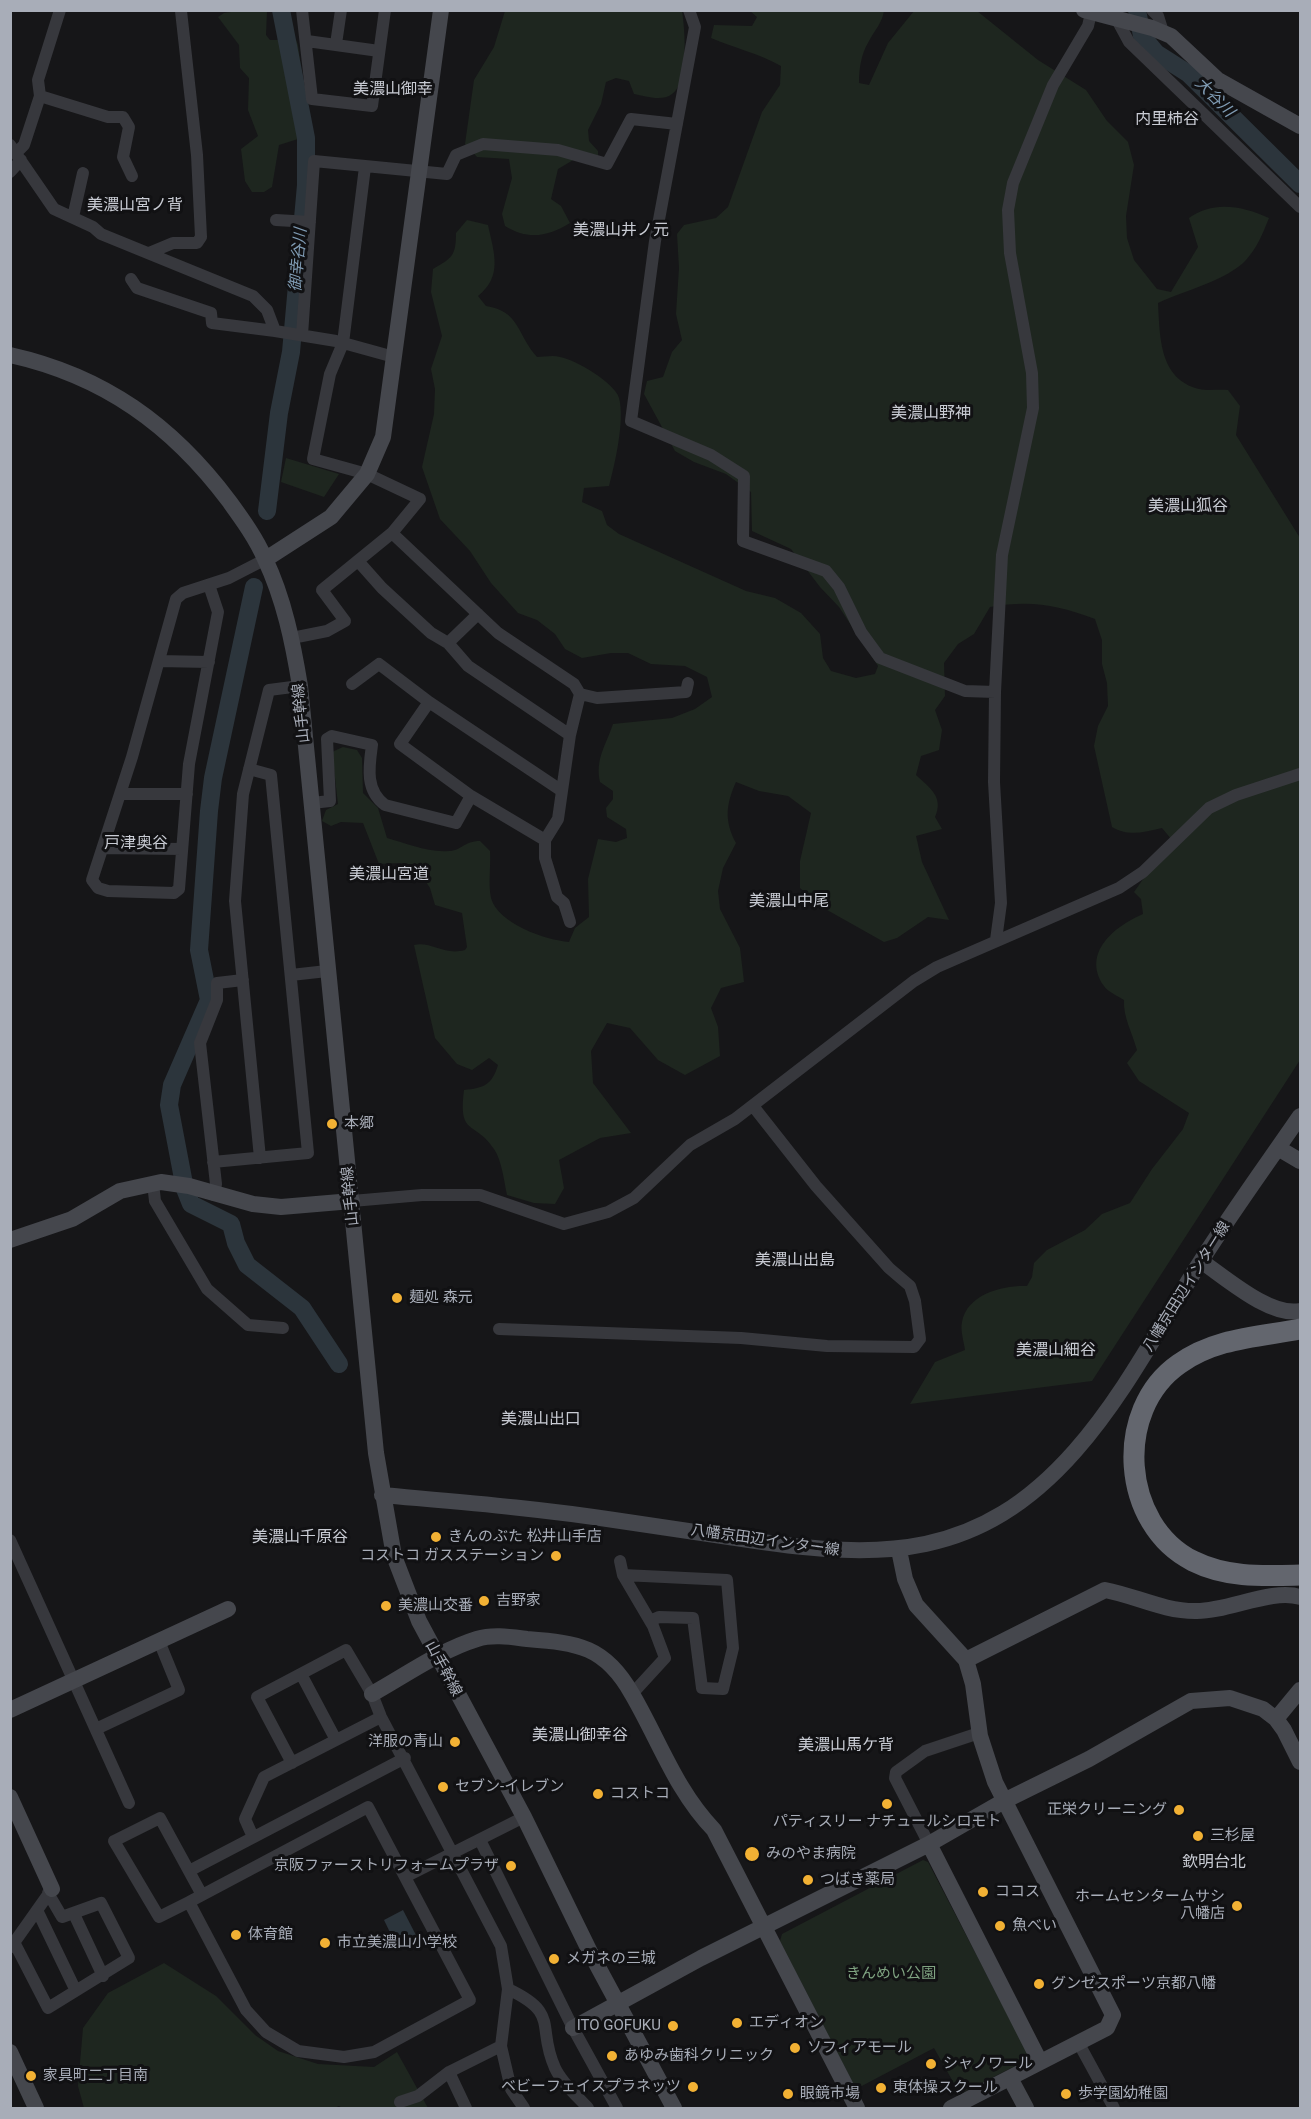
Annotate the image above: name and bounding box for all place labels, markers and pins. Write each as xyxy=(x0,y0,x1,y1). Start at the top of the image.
place label: 本郷 xyxy=(344,1115,374,1133)
marker: 本郷 xyxy=(325,1117,339,1131)
place label: 麺処 森元 xyxy=(409,1289,473,1307)
marker: 麺処 森元 xyxy=(390,1291,404,1305)
place label: きんのぶた 松井山手店 xyxy=(448,1528,602,1546)
marker: きんのぶた 松井山手店 xyxy=(429,1530,443,1544)
place label: コストコ ガスステーション xyxy=(360,1547,544,1565)
marker: コストコ ガスステーション xyxy=(549,1549,563,1563)
place label: 吉野家 xyxy=(496,1592,541,1610)
marker: 吉野家 xyxy=(477,1594,491,1608)
place label: 美濃山交番 xyxy=(398,1597,473,1615)
marker: 美濃山交番 xyxy=(379,1599,393,1613)
place label: 洋服の青山 xyxy=(368,1733,443,1751)
marker: 洋服の青山 xyxy=(448,1735,462,1749)
place label: セブン-イレブン xyxy=(455,1778,564,1796)
marker: セブン-イレブン xyxy=(436,1780,450,1794)
place label: コストコ xyxy=(610,1785,670,1803)
marker: コストコ xyxy=(591,1787,605,1801)
marker: パティスリー ナチュールシロモト xyxy=(880,1797,894,1811)
place label: 正栄クリーニング xyxy=(1047,1801,1167,1819)
marker: 正栄クリーニング xyxy=(1172,1803,1186,1817)
place label: パティスリー ナチュールシロモト xyxy=(773,1813,1001,1831)
place label: 三杉屋 xyxy=(1210,1827,1255,1845)
marker: 三杉屋 xyxy=(1191,1829,1205,1843)
marker: みのやま病院 xyxy=(743,1845,761,1863)
place label: みのやま病院 xyxy=(766,1845,856,1863)
place label: 京阪ファーストリフォームプラザ xyxy=(274,1857,499,1875)
marker: 京阪ファーストリフォームプラザ xyxy=(504,1859,518,1873)
place label: つばき薬局 xyxy=(820,1871,895,1889)
marker: つばき薬局 xyxy=(801,1873,815,1887)
place label: ココス xyxy=(995,1883,1040,1901)
marker: ココス xyxy=(976,1885,990,1899)
place label: ホームセンタームサシ 八幡店 xyxy=(1075,1888,1225,1923)
marker: ホームセンタームサシ 八幡店 xyxy=(1230,1899,1244,1913)
place label: 魚べい xyxy=(1012,1917,1057,1935)
marker: 魚べい xyxy=(993,1919,1007,1933)
place label: 体育館 xyxy=(248,1926,293,1944)
marker: 体育館 xyxy=(229,1928,243,1942)
place label: 市立美濃山小学校 xyxy=(337,1934,457,1952)
marker: 市立美濃山小学校 xyxy=(318,1936,332,1950)
place label: メガネの三城 xyxy=(566,1950,656,1968)
marker: メガネの三城 xyxy=(547,1952,561,1966)
place label: グンゼスポーツ京都八幡 xyxy=(1051,1975,1216,1993)
marker: グンゼスポーツ京都八幡 xyxy=(1032,1977,1046,1991)
place label: エディオン xyxy=(749,2014,824,2032)
marker: エディオン xyxy=(730,2016,744,2030)
place label: ITO GOFUKU xyxy=(577,2017,661,2035)
marker: ITO GOFUKU xyxy=(666,2019,680,2033)
place label: ソフィアモール xyxy=(807,2039,912,2057)
marker: ソフィアモール xyxy=(788,2041,802,2055)
place label: あゆみ歯科クリニック xyxy=(624,2047,774,2065)
marker: あゆみ歯科クリニック xyxy=(605,2049,619,2063)
place label: シャノワール xyxy=(943,2055,1033,2073)
marker: シャノワール xyxy=(924,2057,938,2071)
place label: 家具町二丁目南 xyxy=(43,2067,148,2085)
marker: 家具町二丁目南 xyxy=(24,2069,38,2083)
place label: ベビーフェイスプラネッツ xyxy=(501,2078,681,2096)
place label: 東体操スクール xyxy=(893,2079,998,2097)
marker: ベビーフェイスプラネッツ xyxy=(686,2080,700,2094)
marker: 東体操スクール xyxy=(874,2081,888,2095)
place label: 眼鏡市場 xyxy=(800,2085,860,2103)
place label: 歩学園幼稚園 xyxy=(1078,2085,1168,2103)
marker: 眼鏡市場 xyxy=(781,2087,795,2101)
marker: 歩学園幼稚園 xyxy=(1059,2087,1073,2101)

